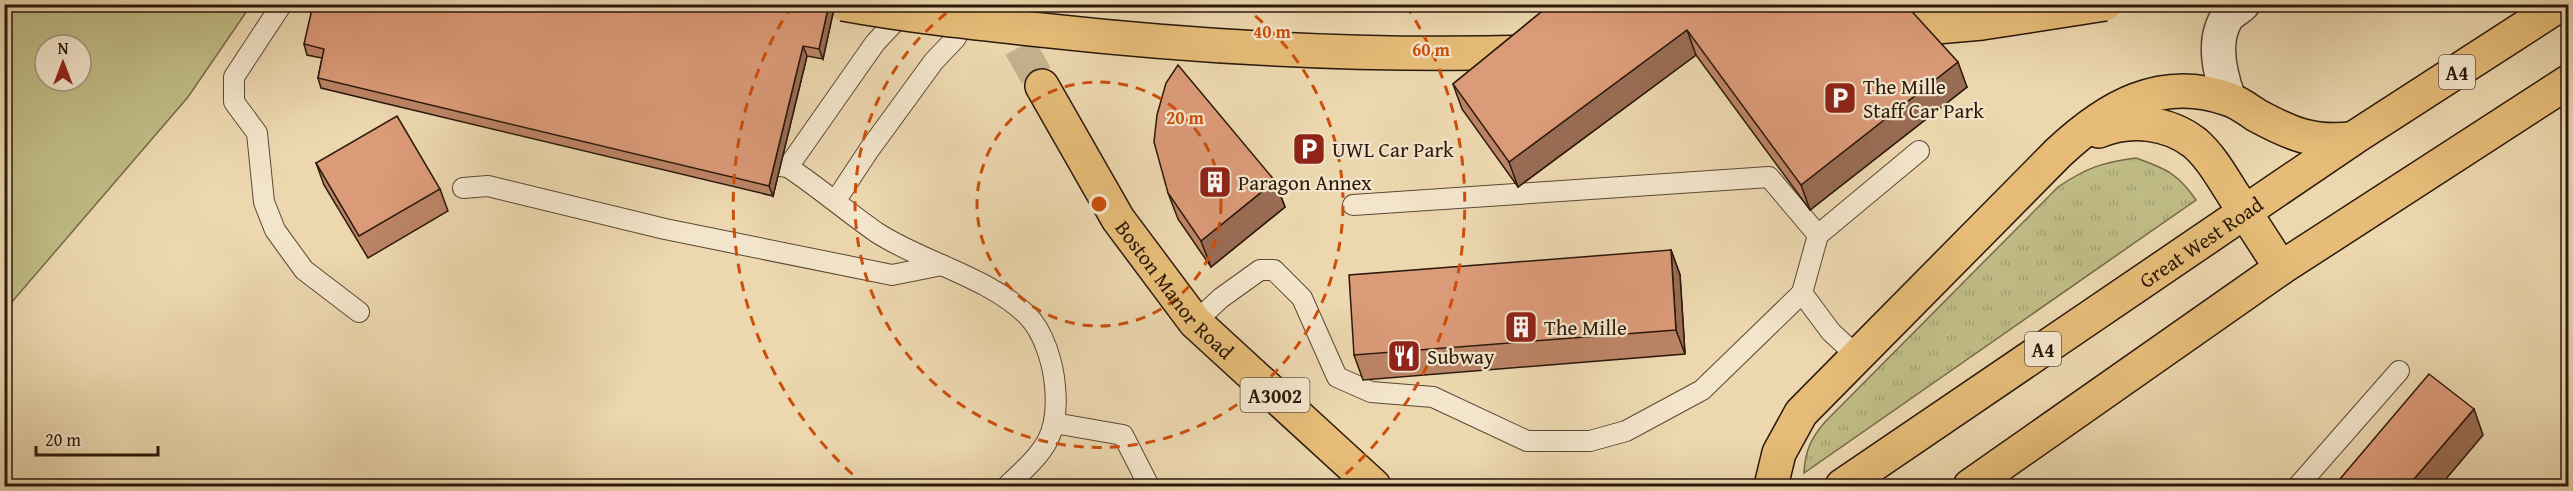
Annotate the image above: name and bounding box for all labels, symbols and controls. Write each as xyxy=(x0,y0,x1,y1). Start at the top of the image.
text: 40 m xyxy=(1253,18,1292,45)
north arrow xyxy=(33,33,93,93)
text: N xyxy=(58,36,69,60)
text: 60 m xyxy=(1412,36,1451,63)
road number: A4 xyxy=(2439,55,2475,89)
place label: The Mille Staff Car Park xyxy=(1863,71,1984,126)
parking icon: The Mille Staff Car Park xyxy=(1822,80,1858,116)
text: 20 m xyxy=(1166,104,1205,131)
parking icon: UWL Car Park xyxy=(1291,131,1327,167)
place label: UWL Car Park xyxy=(1332,134,1454,165)
building icon: Paragon Annex xyxy=(1197,164,1233,200)
place label: Paragon Annex xyxy=(1238,167,1372,198)
street label: Great West Road xyxy=(2133,188,2270,295)
centre of rings xyxy=(1089,194,1109,214)
street label: Boston Manor Road xyxy=(1108,213,1242,367)
building icon: The Mille xyxy=(1503,309,1539,345)
place label: The Mille xyxy=(1544,312,1627,343)
road number: A4 xyxy=(2025,332,2061,366)
restaurant icon: Subway xyxy=(1386,338,1422,374)
place label: Subway xyxy=(1427,341,1495,372)
road number: A3002 xyxy=(1240,378,1310,412)
scale bar xyxy=(36,419,158,457)
text: 20 m xyxy=(45,426,81,453)

